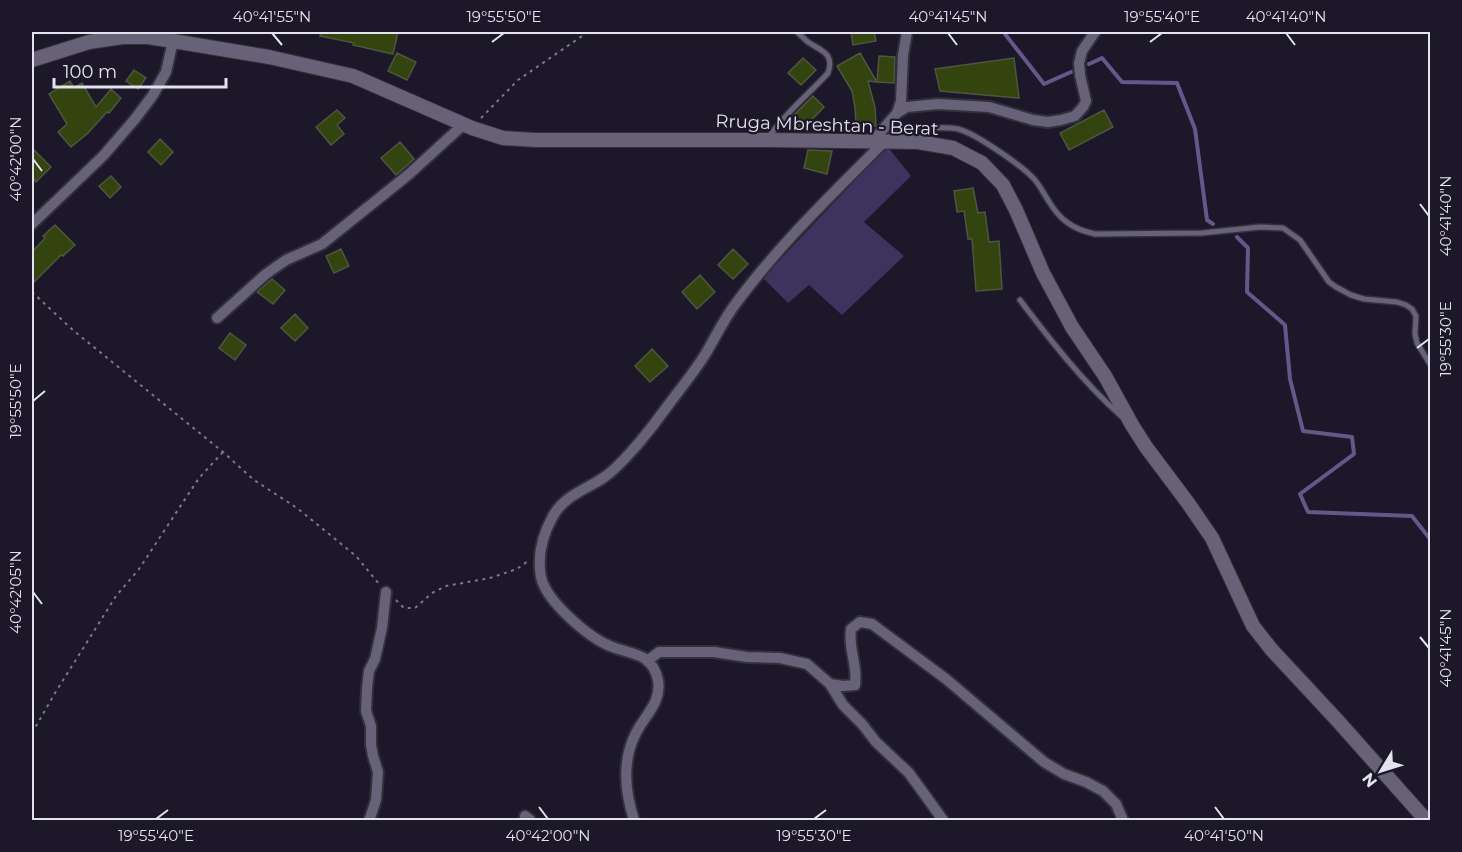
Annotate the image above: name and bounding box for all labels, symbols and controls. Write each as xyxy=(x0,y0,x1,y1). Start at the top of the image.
text: 40°41'55"N xyxy=(233,7,311,26)
text: 19°55'50"E xyxy=(466,7,542,26)
text: 40°41'45"N xyxy=(908,7,988,26)
text: 19°55'40"E xyxy=(1124,7,1200,26)
text: 40°41'40"N xyxy=(1246,7,1326,26)
scale bar xyxy=(54,51,226,89)
text: 100 m xyxy=(63,61,117,83)
street label: Rruga Mbreshtan - Berat xyxy=(715,110,939,140)
text: 40°42'00"N xyxy=(6,117,25,201)
text: 40°41'40"N xyxy=(1436,176,1455,256)
text: 19°55'30"E xyxy=(1436,301,1455,377)
text: 19°55'50"E xyxy=(6,363,25,439)
text: 40°42'05"N xyxy=(6,550,25,634)
text: 40°41'45"N xyxy=(1436,608,1455,688)
north arrow xyxy=(1351,741,1411,801)
text: N xyxy=(1358,769,1381,791)
text: 19°55'40"E xyxy=(118,826,194,845)
text: 40°42'00"N xyxy=(506,826,590,845)
text: 19°55'30"E xyxy=(776,826,852,845)
text: 40°41'50"N xyxy=(1184,826,1264,845)

